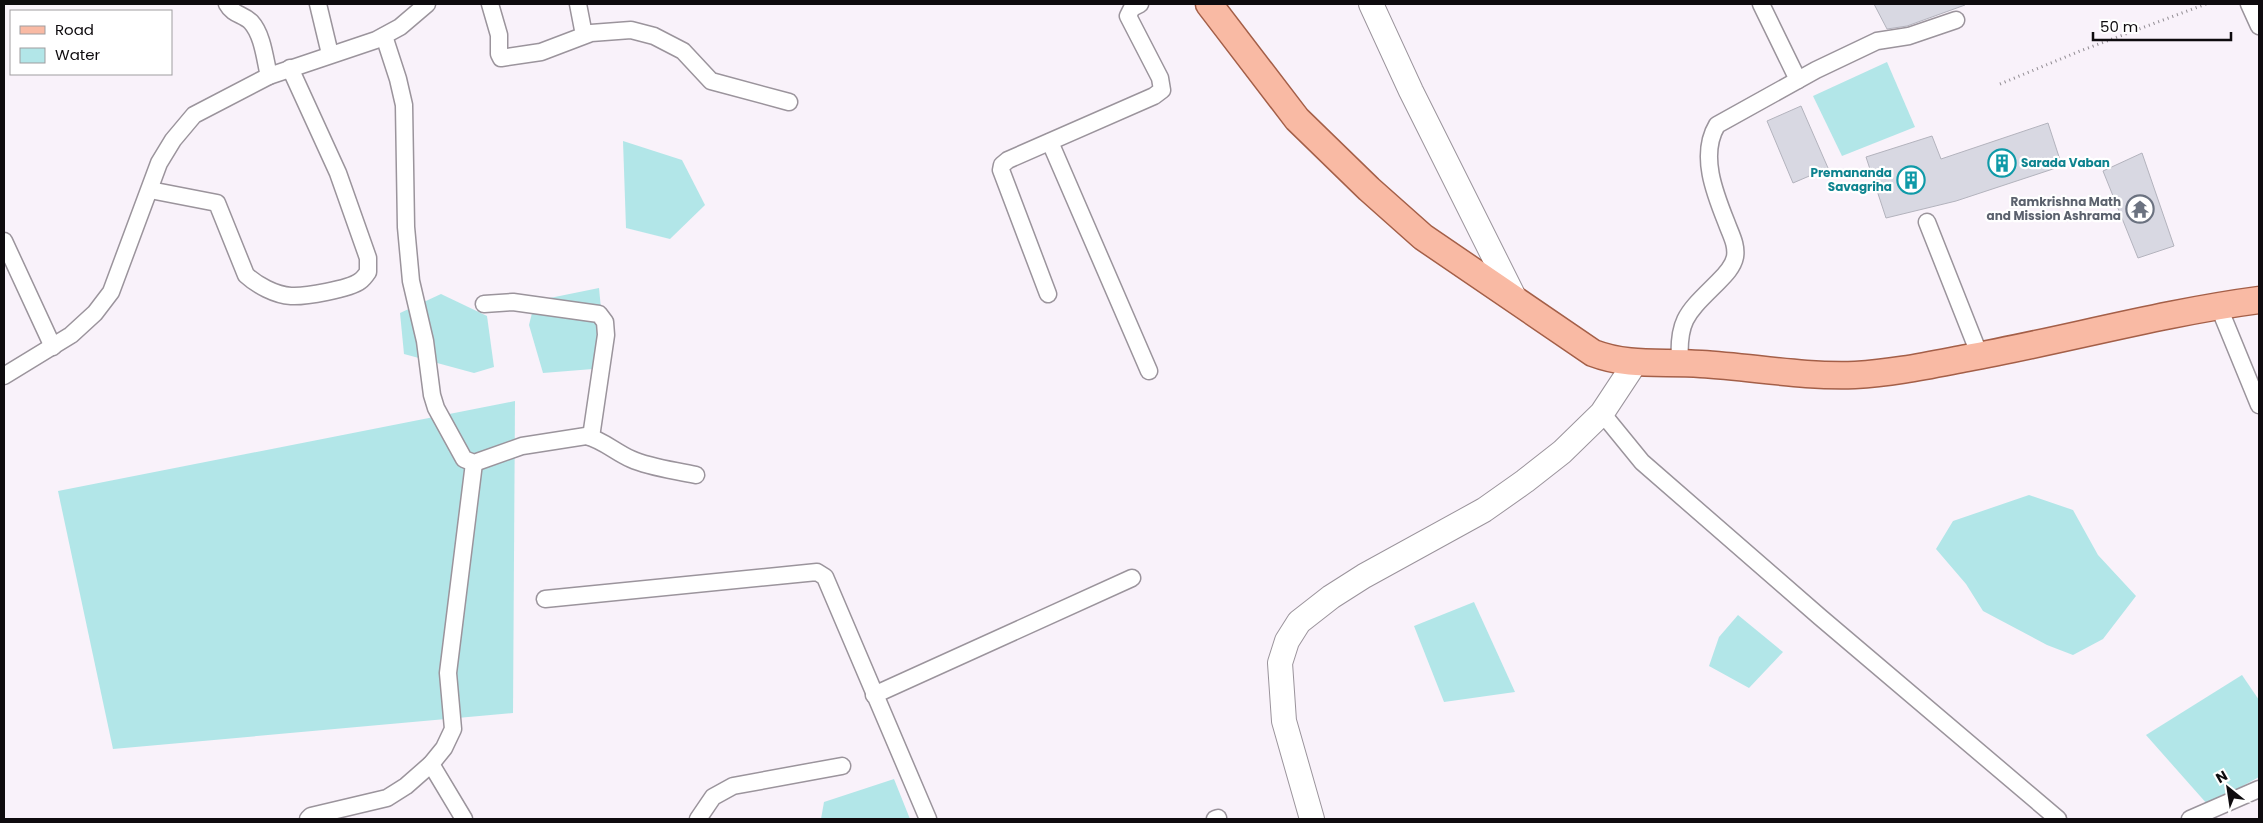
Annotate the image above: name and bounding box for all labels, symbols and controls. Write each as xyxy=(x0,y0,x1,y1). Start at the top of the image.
legend xyxy=(10,10,172,75)
scale bar xyxy=(2093,10,2230,42)
text: 50 m xyxy=(2100,16,2138,37)
text: Road xyxy=(55,19,94,40)
text: Water xyxy=(55,44,101,65)
building icon: Sarada Vaban xyxy=(1987,148,2017,178)
place label: Sarada Vaban xyxy=(2021,154,2110,171)
place label: Premananda Savagriha xyxy=(1811,164,1892,195)
building icon: Premananda Savagriha xyxy=(1896,165,1926,195)
place label: Ramkrishna Math and Mission Ashrama xyxy=(1987,193,2121,224)
temple icon: Ramkrishna Math and Mission Ashrama xyxy=(2125,194,2155,224)
north arrow xyxy=(2203,763,2253,813)
text: N xyxy=(2212,765,2231,788)

